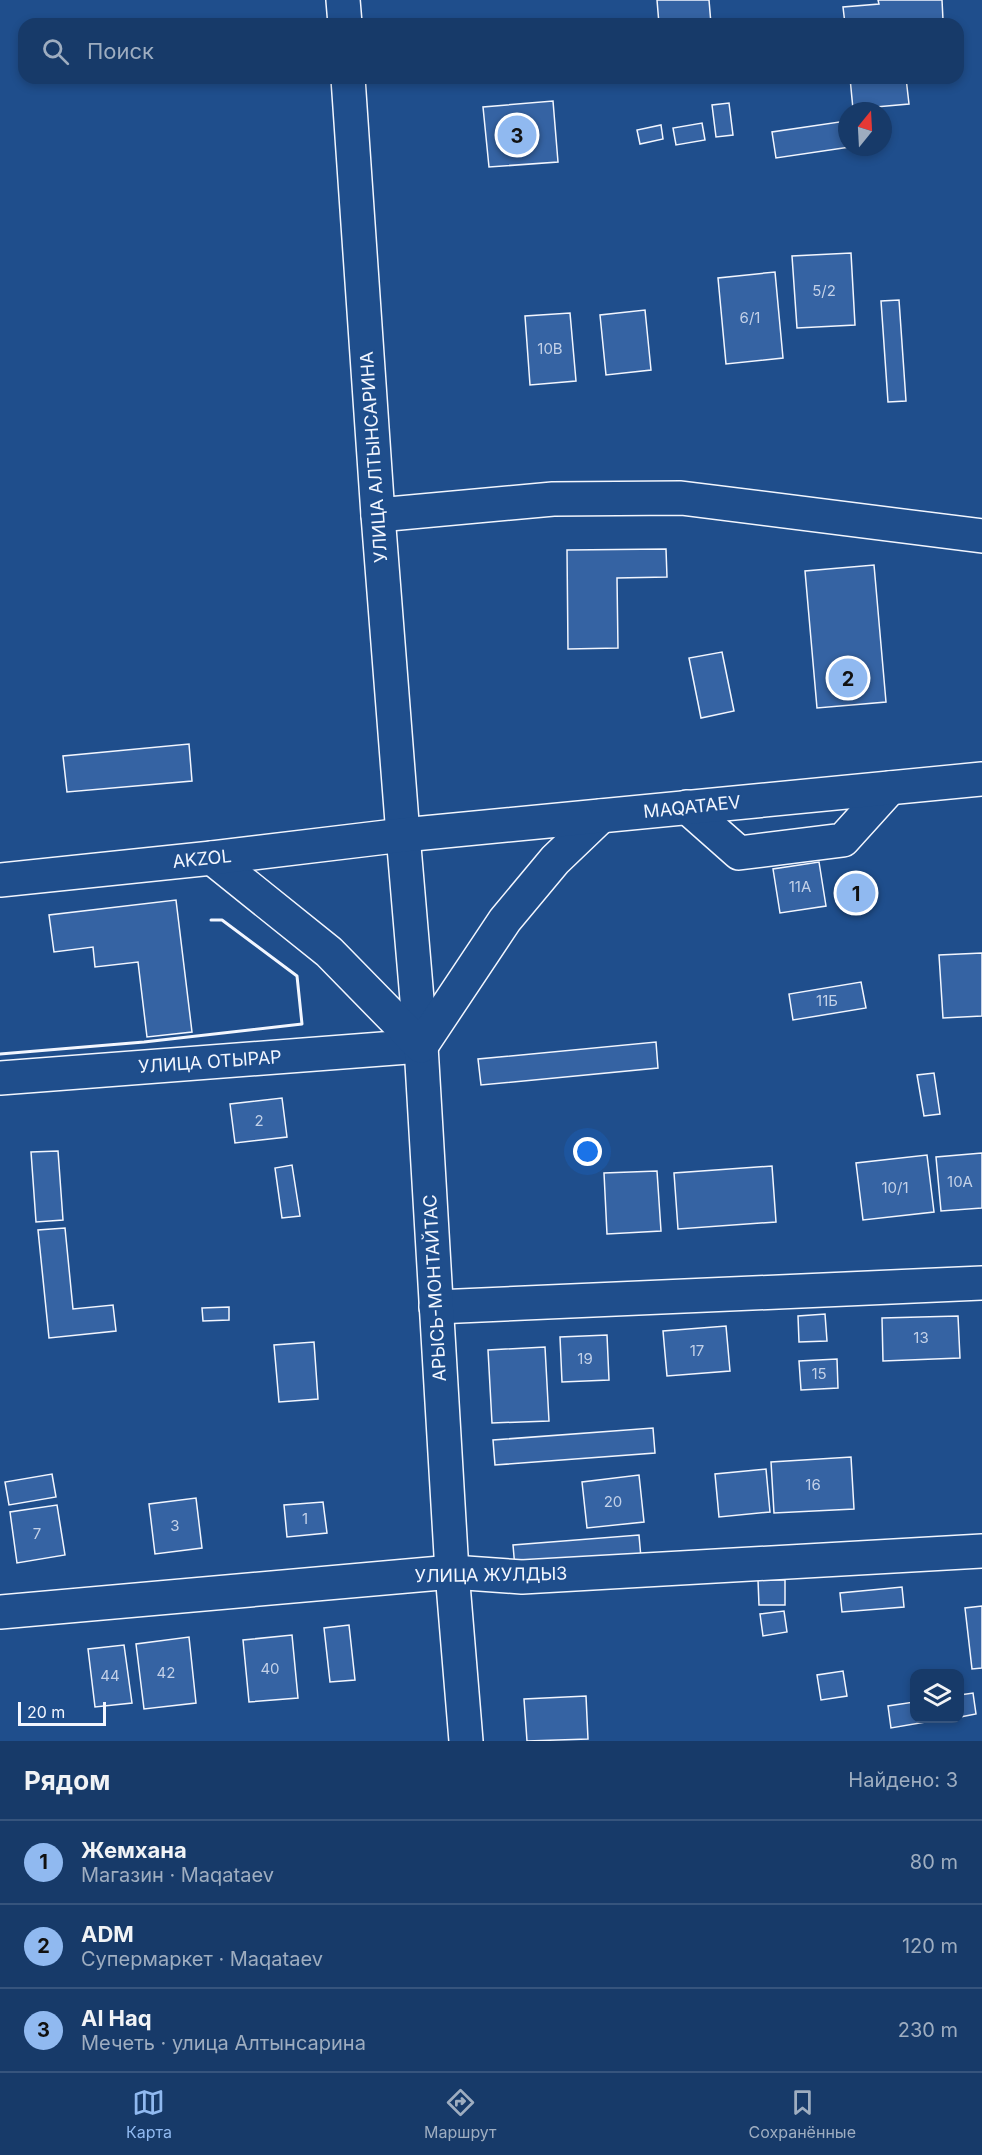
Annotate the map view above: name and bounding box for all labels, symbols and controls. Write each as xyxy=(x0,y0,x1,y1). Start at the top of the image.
search box xyxy=(18,18,964,84)
icon: search xyxy=(39,35,72,68)
text: Поиск xyxy=(87,38,154,64)
north arrow xyxy=(838,102,892,156)
pin: 3 xyxy=(498,112,536,158)
house number: 5/2 xyxy=(812,281,836,300)
house number: 6/1 xyxy=(740,308,760,327)
house number: 10В xyxy=(537,339,563,358)
street label: УЛИЦА АЛТЫНСАРИНА xyxy=(356,351,391,563)
pin: 2 xyxy=(828,656,868,700)
street label: MAQATAEV xyxy=(642,791,742,822)
street label: AKZOL xyxy=(171,845,232,872)
pin: 1 xyxy=(836,870,876,916)
house number: 11А xyxy=(789,877,811,896)
house number: 11Б xyxy=(816,991,838,1010)
street label: УЛИЦА ОТЫРАР xyxy=(138,1046,282,1077)
house number: 2 xyxy=(254,1111,264,1130)
your location xyxy=(573,1137,602,1166)
house number: 10А xyxy=(947,1172,973,1191)
house number: 10/1 xyxy=(881,1178,909,1197)
street label: АРЫСЬ-МОНТАЙТАС xyxy=(418,1194,450,1382)
house number: 13 xyxy=(913,1328,929,1347)
house number: 17 xyxy=(690,1341,704,1360)
house number: 19 xyxy=(577,1349,593,1368)
house number: 15 xyxy=(811,1364,827,1383)
house number: 16 xyxy=(805,1475,821,1494)
house number: 20 xyxy=(604,1492,622,1511)
house number: 1 xyxy=(302,1509,308,1528)
house number: 3 xyxy=(170,1516,180,1535)
house number: 7 xyxy=(33,1524,41,1543)
street label: УЛИЦА ЖУЛДЫЗ xyxy=(415,1563,567,1586)
house number: 40 xyxy=(260,1659,280,1678)
house number: 42 xyxy=(157,1663,175,1682)
house number: 44 xyxy=(100,1666,120,1685)
map controls xyxy=(910,1669,964,1723)
button: layers xyxy=(910,1669,964,1723)
scale bar xyxy=(18,1699,106,1726)
text: 20 m xyxy=(27,1702,65,1722)
text: Рядом xyxy=(24,1765,110,1796)
text: Найдено: 3 xyxy=(848,1768,958,1792)
text: Жемхана xyxy=(81,1837,187,1863)
text: 1 xyxy=(39,1850,48,1874)
text: 80 m xyxy=(910,1850,958,1874)
text: Магазин · Maqataev xyxy=(81,1863,274,1887)
text: ADM xyxy=(81,1921,134,1947)
text: 2 xyxy=(37,1934,50,1958)
text: 120 m xyxy=(902,1934,958,1958)
text: Супермаркет · Maqataev xyxy=(81,1947,323,1971)
text: Al Haq xyxy=(81,2005,152,2031)
text: 3 xyxy=(37,2018,50,2042)
text: 230 m xyxy=(898,2018,958,2042)
text: Мечеть · улица Алтынсарина xyxy=(81,2031,366,2055)
tab: Карта xyxy=(126,2086,172,2142)
tab: Маршрут xyxy=(424,2086,497,2142)
tab: Сохранённые xyxy=(749,2086,856,2142)

